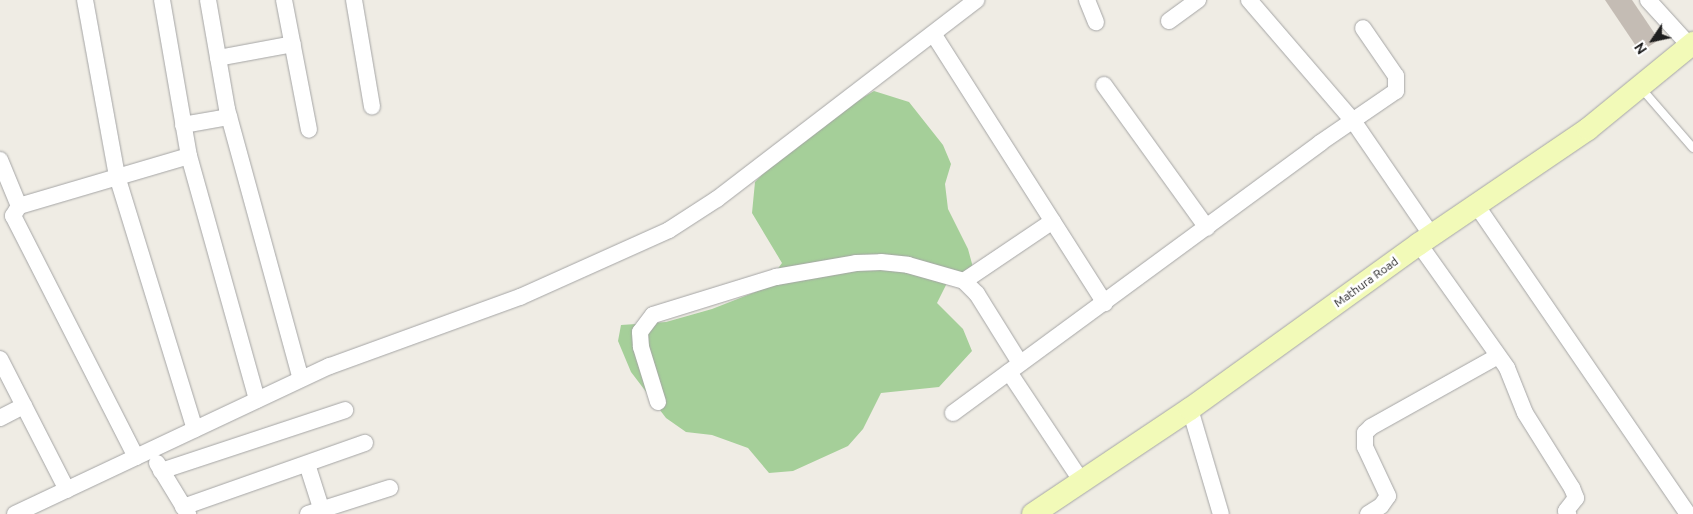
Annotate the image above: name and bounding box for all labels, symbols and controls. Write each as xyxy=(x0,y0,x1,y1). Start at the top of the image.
north arrow xyxy=(1628,15,1678,65)
text: N xyxy=(1631,40,1650,57)
street label: Mathura Road xyxy=(1331,254,1401,310)

